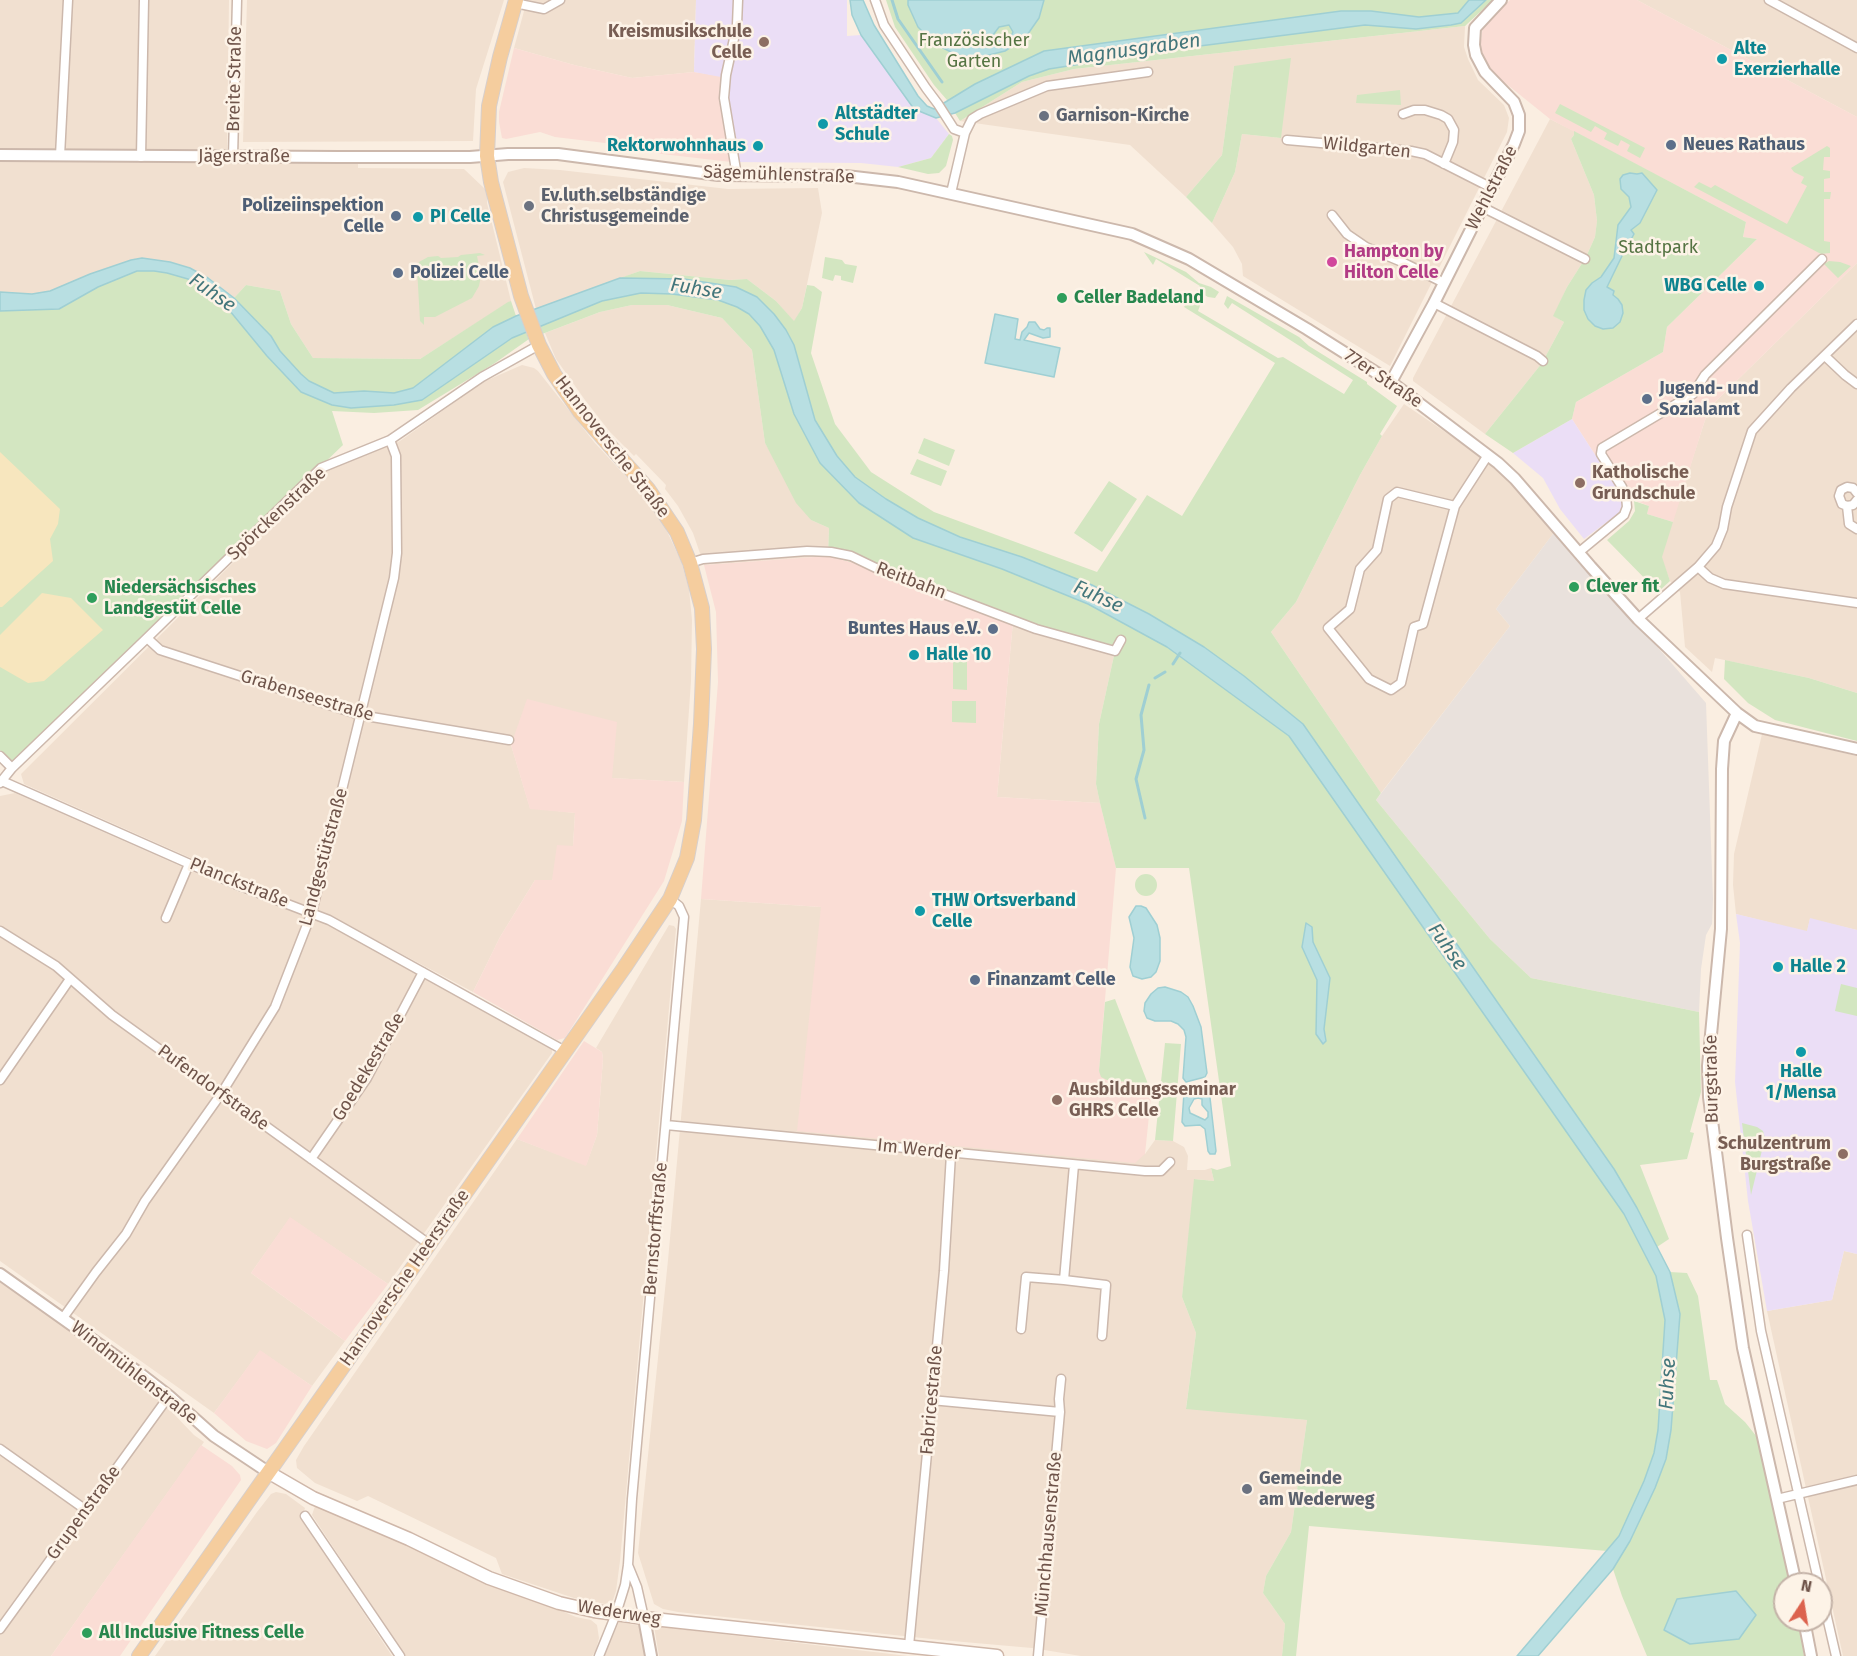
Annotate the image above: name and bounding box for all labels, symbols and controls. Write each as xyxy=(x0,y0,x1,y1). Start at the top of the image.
place label: Kreismusikschule Celle xyxy=(608,21,752,63)
street label: Breite Straße xyxy=(223,26,247,132)
water label: Magnusgraben xyxy=(1066,29,1202,71)
park label: Französischer Garten xyxy=(919,30,1029,72)
marker: Kreismusikschule Celle xyxy=(757,35,771,49)
place label: Alte Exerzierhalle xyxy=(1734,38,1841,80)
marker: Alte Exerzierhalle xyxy=(1715,52,1729,66)
place label: Altstädter Schule xyxy=(835,103,918,146)
place label: Garnison-Kirche xyxy=(1056,105,1189,127)
marker: Garnison-Kirche xyxy=(1037,109,1051,123)
marker: Altstädter Schule xyxy=(816,117,830,131)
street label: Wildgarten xyxy=(1322,133,1412,163)
place label: Neues Rathaus xyxy=(1683,134,1805,156)
place label: Rektorwohnhaus xyxy=(607,135,746,157)
marker: Neues Rathaus xyxy=(1664,138,1678,152)
marker: Rektorwohnhaus xyxy=(751,139,765,153)
street label: Wehlstraße xyxy=(1462,142,1522,234)
street label: Jägerstraße xyxy=(198,146,290,168)
street label: Sägemühlenstraße xyxy=(703,162,855,188)
place label: Ev.luth.selbständige Christusgemeinde xyxy=(541,185,706,228)
place label: Polizeiinspektion Celle xyxy=(242,195,384,238)
marker: Ev.luth.selbständige Christusgemeinde xyxy=(522,199,536,213)
place label: PI Celle xyxy=(430,206,491,228)
marker: Polizeiinspektion Celle xyxy=(389,209,403,223)
marker: PI Celle xyxy=(411,210,425,224)
park label: Stadtpark xyxy=(1618,237,1698,259)
place label: Hampton by Hilton Celle xyxy=(1344,241,1444,284)
marker: Hampton by Hilton Celle xyxy=(1325,255,1339,269)
place label: Polizei Celle xyxy=(410,262,509,284)
marker: Polizei Celle xyxy=(391,266,405,280)
water label: Fuhse xyxy=(184,268,240,318)
water label: Fuhse xyxy=(669,273,723,305)
place label: WBG Celle xyxy=(1664,275,1747,297)
marker: WBG Celle xyxy=(1752,279,1766,293)
place label: Celler Badeland xyxy=(1074,287,1204,309)
marker: Celler Badeland xyxy=(1055,291,1069,305)
street label: 77er Straße xyxy=(1340,345,1426,413)
street label: Hannoversche Straße xyxy=(550,372,674,522)
place label: Jugend- und Sozialamt xyxy=(1659,378,1759,420)
marker: Jugend- und Sozialamt xyxy=(1640,392,1654,406)
place label: Katholische Grundschule xyxy=(1592,462,1695,504)
street label: Spörckenstraße xyxy=(223,463,331,565)
marker: Katholische Grundschule xyxy=(1573,476,1587,490)
street label: Reitbahn xyxy=(873,558,949,604)
water label: Fuhse xyxy=(1070,576,1126,618)
place label: Clever fit xyxy=(1586,576,1659,598)
place label: Niedersächsisches Landgestüt Celle xyxy=(104,577,256,620)
marker: Clever fit xyxy=(1567,580,1581,594)
marker: Niedersächsisches Landgestüt Celle xyxy=(85,591,99,605)
place label: Buntes Haus e.V. xyxy=(848,618,981,640)
marker: Buntes Haus e.V. xyxy=(986,622,1000,636)
place label: Halle 10 xyxy=(926,644,991,666)
marker: Halle 10 xyxy=(907,648,921,662)
street label: Grabenseestraße xyxy=(238,665,376,727)
street label: Landgestütstraße xyxy=(295,786,353,928)
street label: Planckstraße xyxy=(186,853,292,913)
place label: THW Ortsverband Celle xyxy=(932,890,1076,932)
marker: THW Ortsverband Celle xyxy=(913,904,927,918)
water label: Fuhse xyxy=(1422,919,1472,975)
place label: Halle 2 xyxy=(1790,956,1846,978)
marker: Halle 2 xyxy=(1771,960,1785,974)
place label: Finanzamt Celle xyxy=(987,969,1116,991)
marker: Finanzamt Celle xyxy=(968,973,982,987)
street label: Goedekestraße xyxy=(328,1009,410,1125)
street label: Burgstraße xyxy=(1700,1034,1724,1124)
street label: Pufendorfstraße xyxy=(153,1040,273,1136)
marker: Halle 1/Mensa xyxy=(1794,1045,1808,1059)
place label: Halle 1/Mensa xyxy=(1766,1061,1836,1104)
place label: Ausbildungsseminar GHRS Celle xyxy=(1069,1079,1236,1122)
marker: Ausbildungsseminar GHRS Celle xyxy=(1050,1093,1064,1107)
place label: Schulzentrum Burgstraße xyxy=(1718,1133,1831,1176)
street label: Im Werder xyxy=(876,1135,962,1165)
marker: Schulzentrum Burgstraße xyxy=(1836,1147,1850,1161)
street label: Bernstorffstraße xyxy=(639,1161,673,1297)
street label: Hannoversche Heerstraße xyxy=(336,1185,474,1371)
street label: Windmühlenstraße xyxy=(66,1317,202,1429)
street label: Fabricestraße xyxy=(916,1344,948,1456)
water label: Fuhse xyxy=(1655,1358,1681,1410)
street label: Münchhausenstraße xyxy=(1031,1451,1067,1617)
street label: Grupenstraße xyxy=(43,1462,125,1564)
place label: Gemeinde am Wederweg xyxy=(1259,1468,1375,1510)
marker: Gemeinde am Wederweg xyxy=(1240,1482,1254,1496)
north arrow xyxy=(1773,1572,1833,1632)
text: N xyxy=(1799,1575,1814,1596)
street label: Wederweg xyxy=(576,1596,662,1630)
place label: All Inclusive Fitness Celle xyxy=(99,1622,304,1644)
marker: All Inclusive Fitness Celle xyxy=(80,1626,94,1640)

